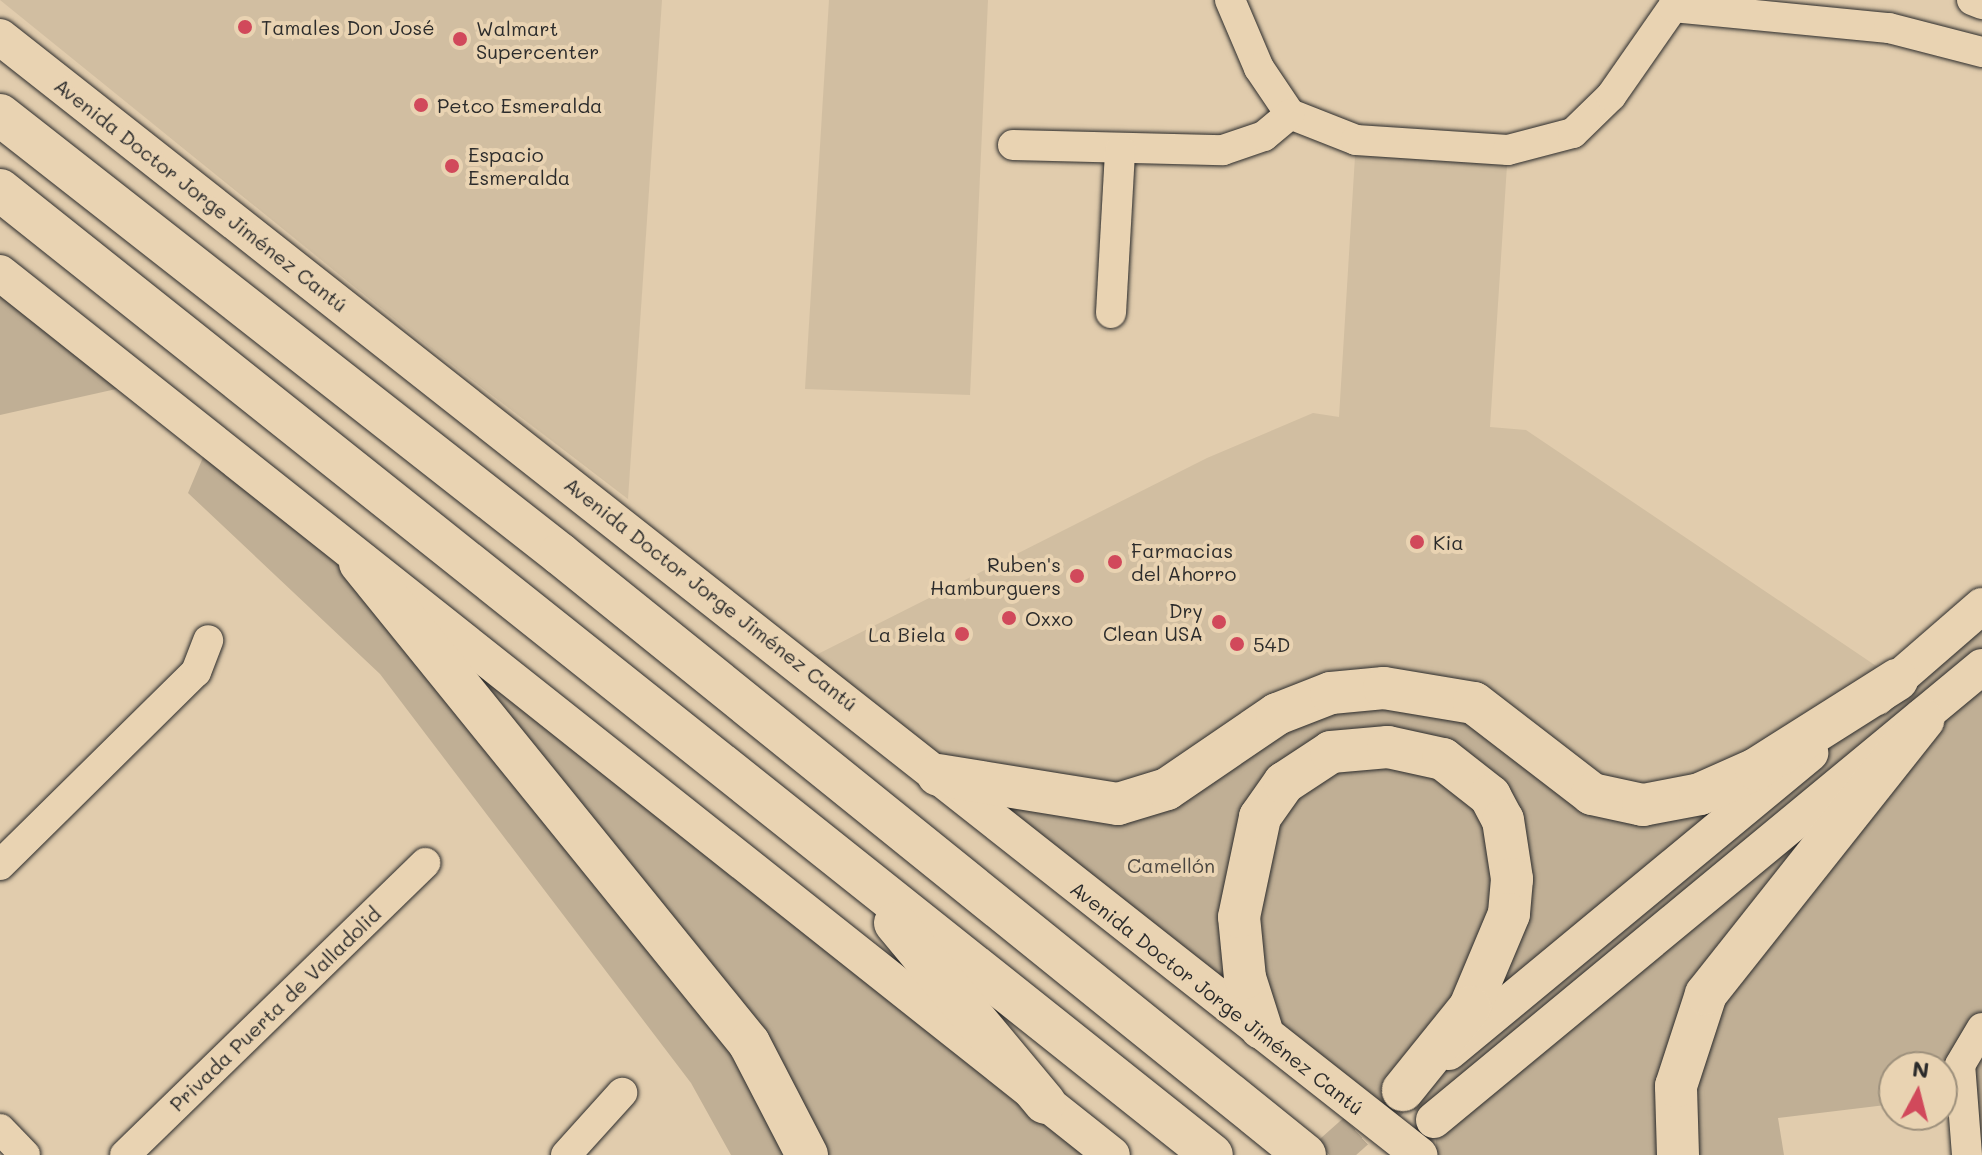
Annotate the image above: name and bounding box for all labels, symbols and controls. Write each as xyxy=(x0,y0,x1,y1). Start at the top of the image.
place label: Tamales Don José xyxy=(261,15,435,39)
place label: Walmart Supercenter xyxy=(476,16,599,63)
marker: Tamales Don José xyxy=(236,18,254,36)
marker: Walmart Supercenter xyxy=(451,30,469,48)
street label: Avenida Doctor Jorge Jiménez Cantú xyxy=(50,73,352,317)
place label: Petco Esmeralda xyxy=(437,93,603,117)
marker: Petco Esmeralda xyxy=(412,96,430,114)
place label: Espacio Esmeralda xyxy=(468,142,570,189)
marker: Espacio Esmeralda xyxy=(443,157,461,175)
street label: Avenida Doctor Jorge Jiménez Cantú xyxy=(560,472,862,716)
place label: Kia xyxy=(1433,530,1464,554)
marker: Kia xyxy=(1408,533,1426,551)
place label: Farmacias del Ahorro xyxy=(1131,538,1236,585)
place label: Ruben's Hamburguers xyxy=(930,552,1061,599)
marker: Farmacias del Ahorro xyxy=(1106,553,1124,571)
marker: Ruben's Hamburguers xyxy=(1068,567,1086,585)
place label: Dry Clean USA xyxy=(1103,598,1203,645)
place label: Oxxo xyxy=(1025,606,1073,630)
marker: Oxxo xyxy=(1000,609,1018,627)
marker: Dry Clean USA xyxy=(1210,613,1228,631)
place label: La Biela xyxy=(868,622,946,646)
marker: La Biela xyxy=(953,625,971,643)
place label: 54D xyxy=(1253,632,1290,656)
marker: 54D xyxy=(1228,635,1246,653)
park label: Camellón xyxy=(1127,853,1215,877)
street label: Avenida Doctor Jorge Jiménez Cantú xyxy=(1066,876,1368,1120)
street label: Privada Puerta de Valladolid xyxy=(165,902,385,1116)
north arrow xyxy=(1878,1051,1958,1131)
text: N xyxy=(1911,1053,1931,1084)

